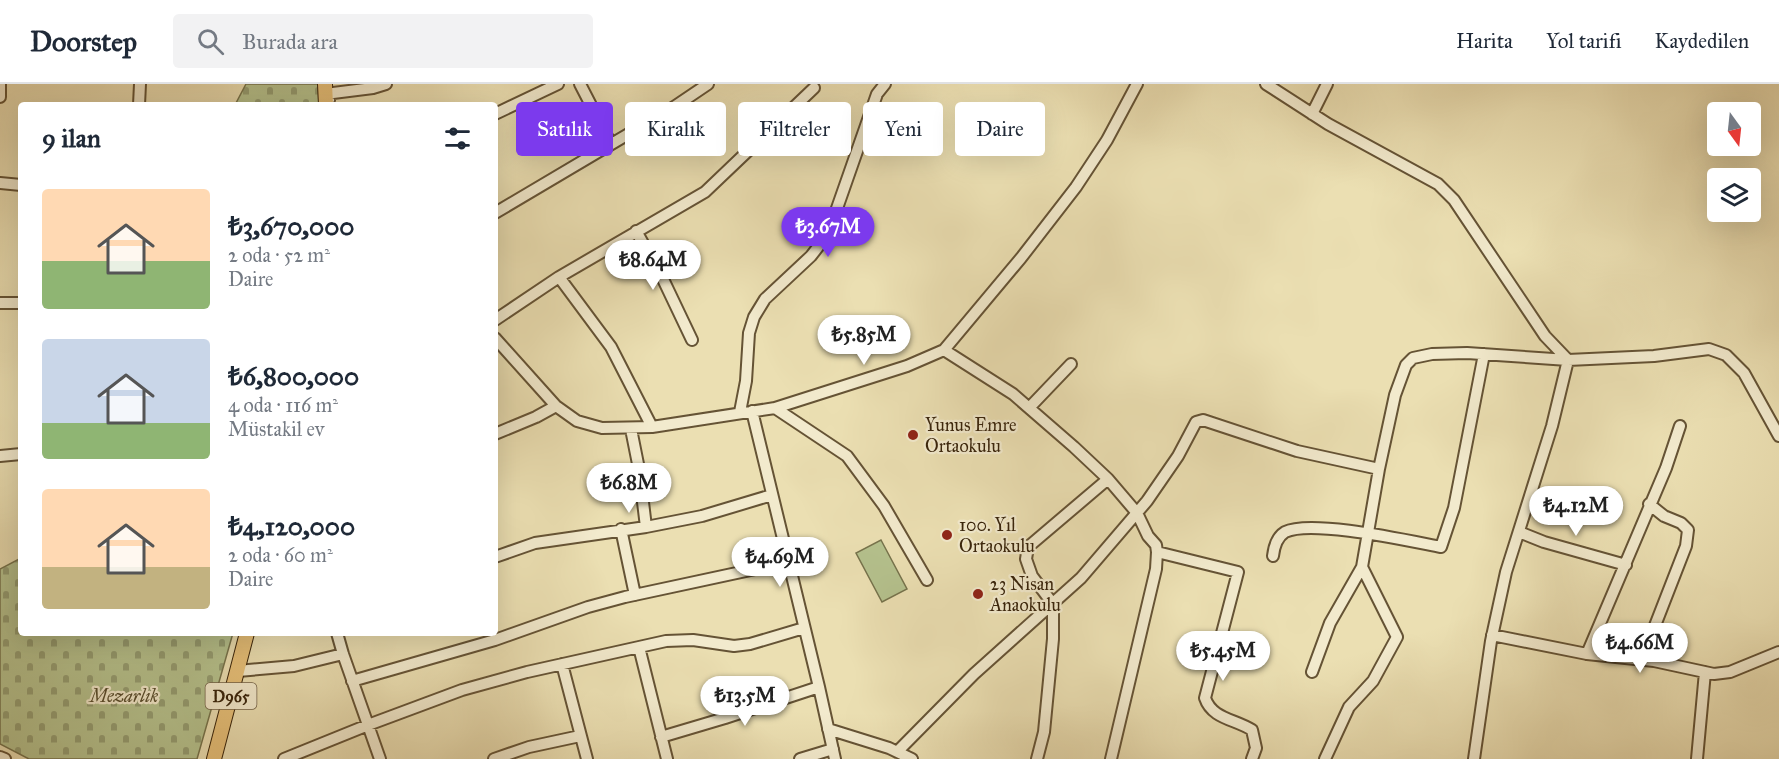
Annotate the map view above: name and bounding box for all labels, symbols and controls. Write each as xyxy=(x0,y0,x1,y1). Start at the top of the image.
search box xyxy=(173,14,593,68)
text: Doorstep xyxy=(30,24,137,59)
icon: search xyxy=(194,25,227,58)
text: Burada ara xyxy=(242,28,338,55)
text: Harita xyxy=(1456,28,1513,54)
text: Yol tarifi xyxy=(1546,28,1622,54)
text: Kaydedilen xyxy=(1655,28,1749,54)
chip: Satılık xyxy=(516,102,613,156)
chip: Kiralık xyxy=(625,102,726,156)
chip: Filtreler xyxy=(738,102,851,156)
chip: Yeni xyxy=(863,102,943,156)
chip: Daire xyxy=(955,102,1045,156)
north arrow xyxy=(1707,102,1761,156)
map controls xyxy=(1707,102,1761,222)
text: 9 ilan xyxy=(42,122,101,154)
icon: filters xyxy=(441,122,474,155)
button: layers xyxy=(1707,168,1761,222)
pin: ₺3.67M xyxy=(779,207,877,258)
text: ₺3,670,000 xyxy=(228,210,354,242)
icon: home xyxy=(90,213,162,285)
text: ₺3.67M xyxy=(795,214,861,238)
pin: ₺8.64M xyxy=(604,240,702,291)
text: 2 oda · 52 m² xyxy=(228,243,330,267)
text: ₺8.64M xyxy=(619,247,687,271)
text: Daire xyxy=(228,267,273,291)
pin: ₺5.85M xyxy=(815,315,913,366)
text: ₺5.85M xyxy=(832,322,896,346)
text: ₺6,800,000 xyxy=(228,360,359,392)
icon: home xyxy=(90,363,162,435)
text: 4 oda · 116 m² xyxy=(228,393,338,417)
place label: Yunus Emre Ortaokulu xyxy=(925,414,1017,457)
text: Müstakil ev xyxy=(228,417,324,441)
marker: Yunus Emre Ortaokulu xyxy=(906,428,920,442)
pin: ₺6.8M xyxy=(587,463,671,514)
text: ₺6.8M xyxy=(600,470,658,494)
pin: ₺4.12M xyxy=(1527,486,1625,537)
text: ₺4.12M xyxy=(1543,493,1609,517)
text: ₺4,120,000 xyxy=(228,510,355,542)
icon: home xyxy=(90,513,162,585)
place label: 100. Yıl Ortaokulu xyxy=(959,514,1035,557)
marker: 100. Yıl Ortaokulu xyxy=(940,528,954,542)
pin: ₺4.69M xyxy=(731,537,829,588)
text: 2 oda · 60 m² xyxy=(228,543,333,567)
text: ₺4.69M xyxy=(746,544,814,568)
text: Daire xyxy=(228,567,273,591)
place label: 23 Nisan Anaokulu xyxy=(989,573,1061,616)
marker: 23 Nisan Anaokulu xyxy=(971,587,985,601)
pin: ₺4.66M xyxy=(1591,623,1689,674)
text: ₺4.66M xyxy=(1606,630,1674,654)
pin: ₺5.45M xyxy=(1174,631,1272,682)
text: ₺5.45M xyxy=(1190,638,1256,662)
pin: ₺13.5M xyxy=(696,676,794,727)
road number: D965 xyxy=(206,683,256,709)
text: ₺13.5M xyxy=(714,683,776,707)
park label: Mezarlık xyxy=(88,685,158,707)

